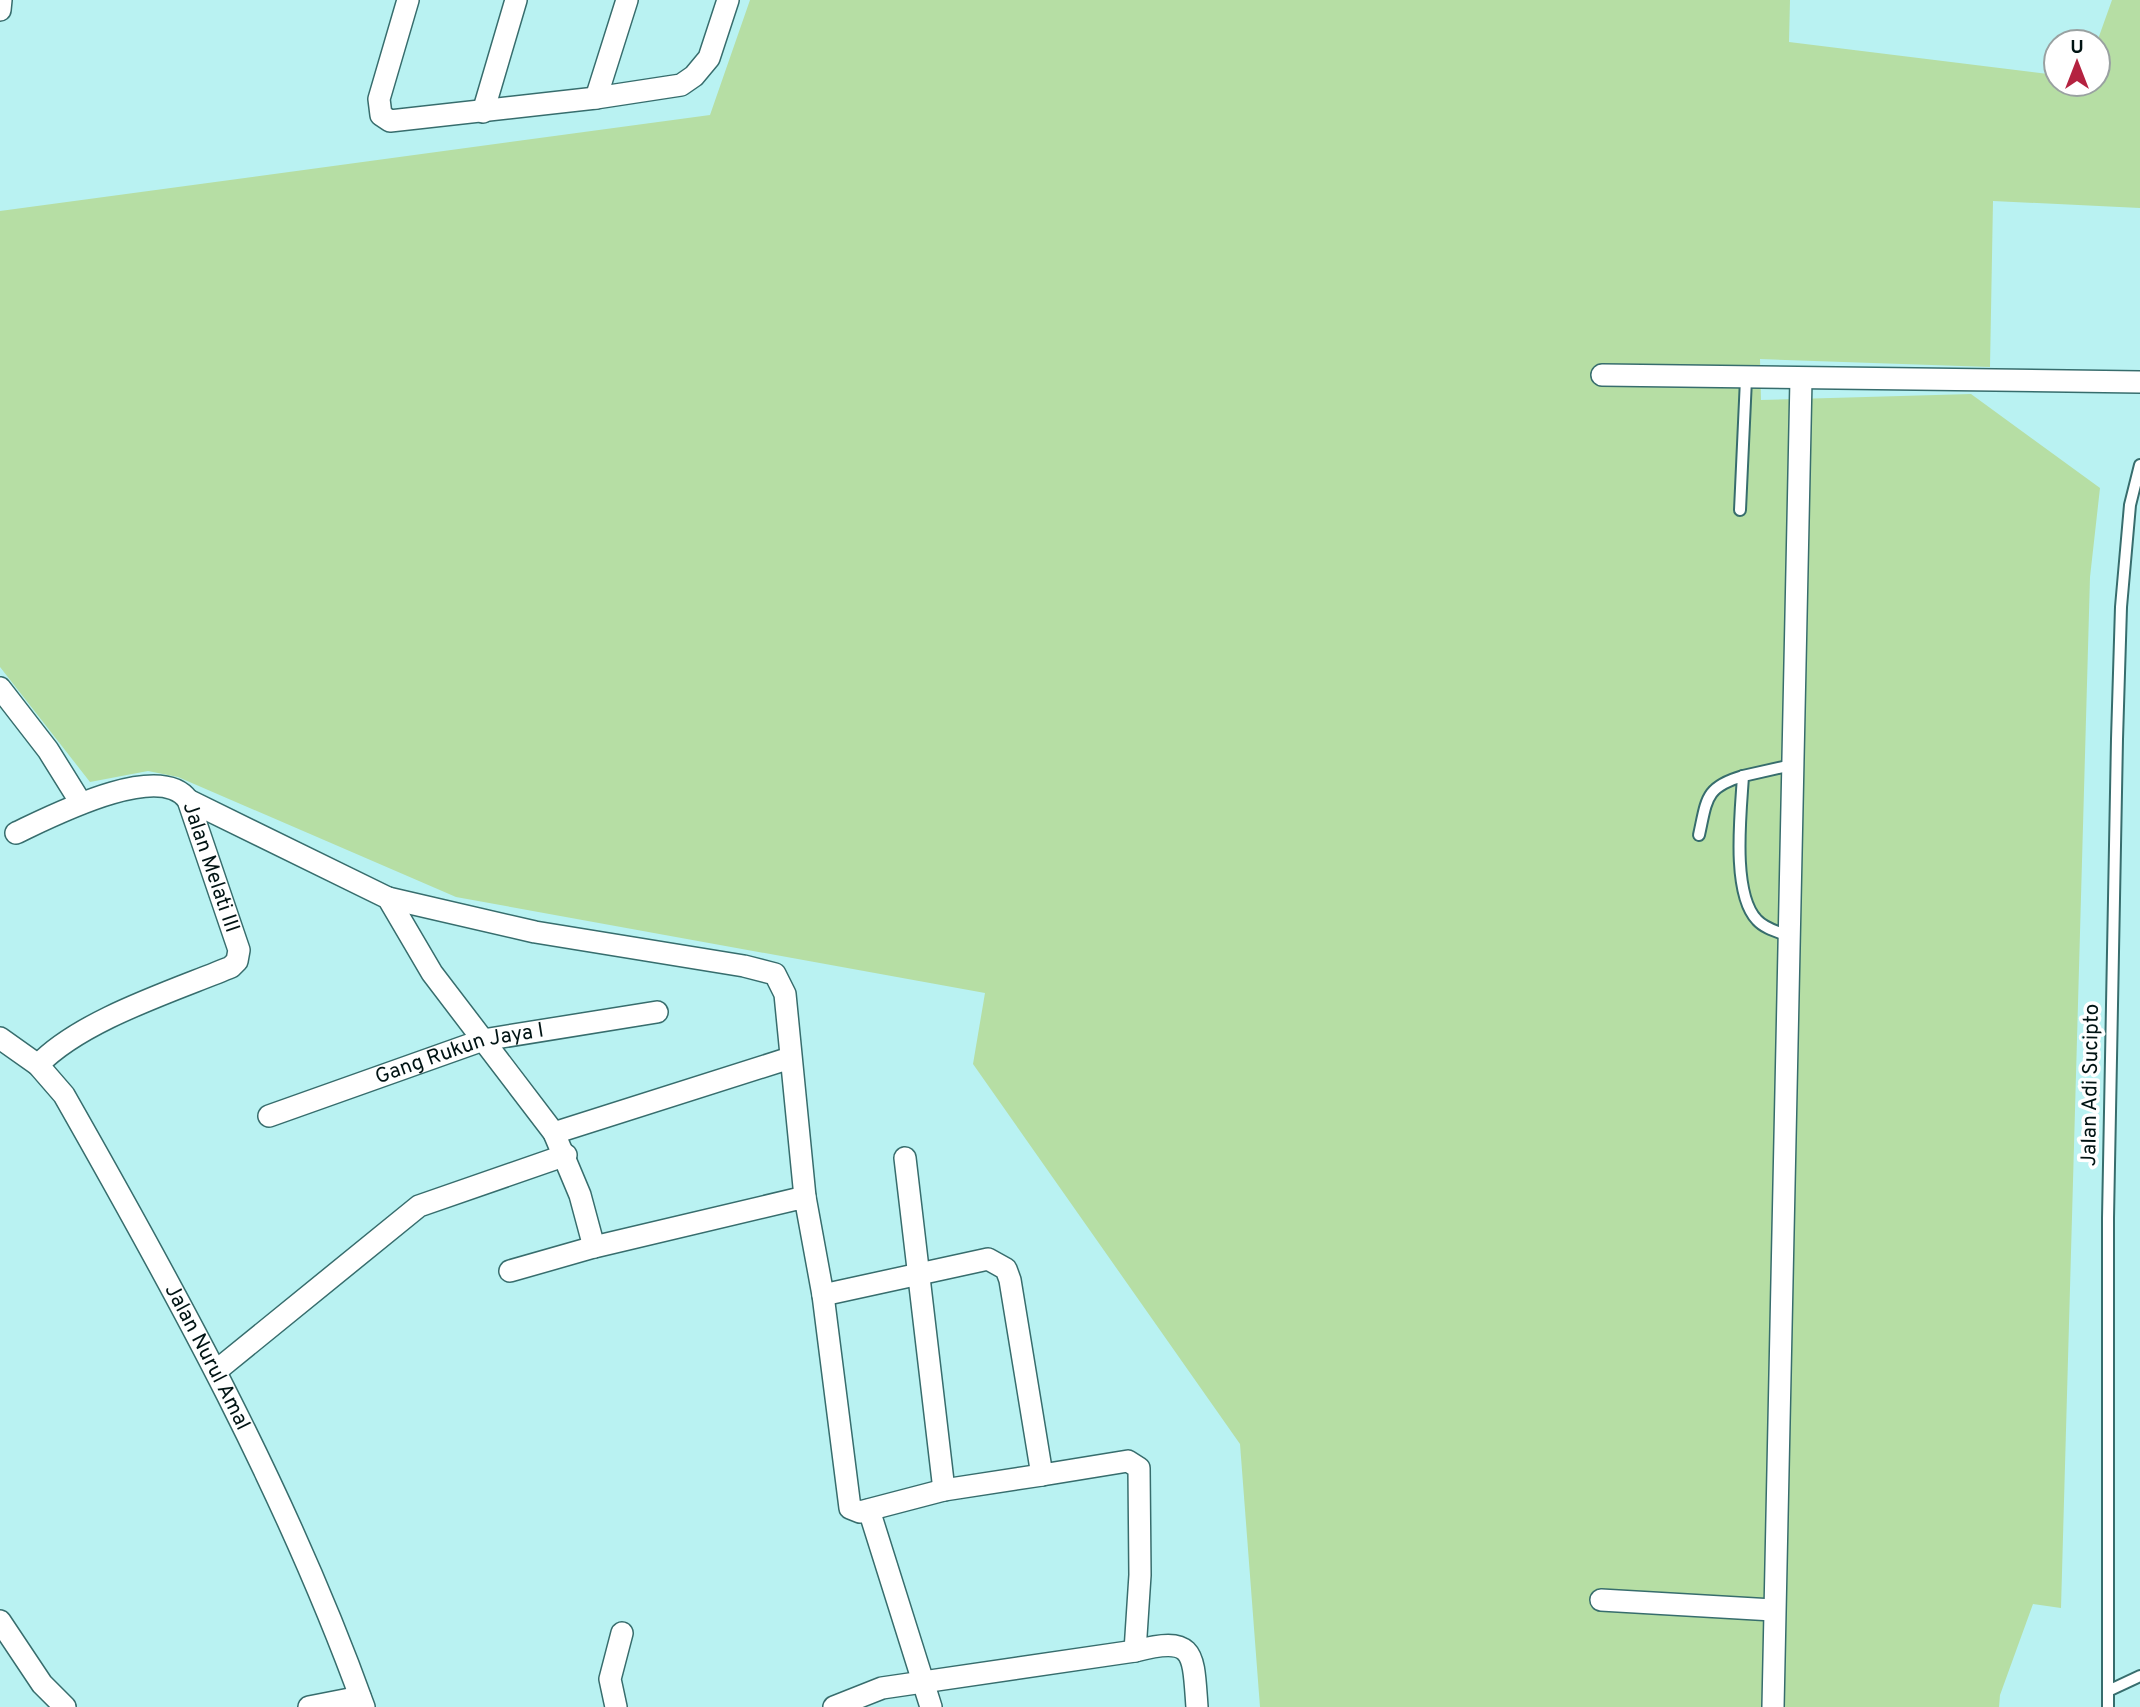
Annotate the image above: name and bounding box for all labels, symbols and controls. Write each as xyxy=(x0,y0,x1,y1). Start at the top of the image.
north arrow xyxy=(2042,28,2112,98)
text: U xyxy=(2070,36,2084,60)
street label: Jalan Melati III xyxy=(176,799,246,936)
street label: Jalan Adi Sucipto xyxy=(2076,1003,2106,1167)
street label: Gang Rukun Jaya I xyxy=(371,1017,546,1091)
street label: Jalan Nurul Amal xyxy=(158,1279,256,1435)

